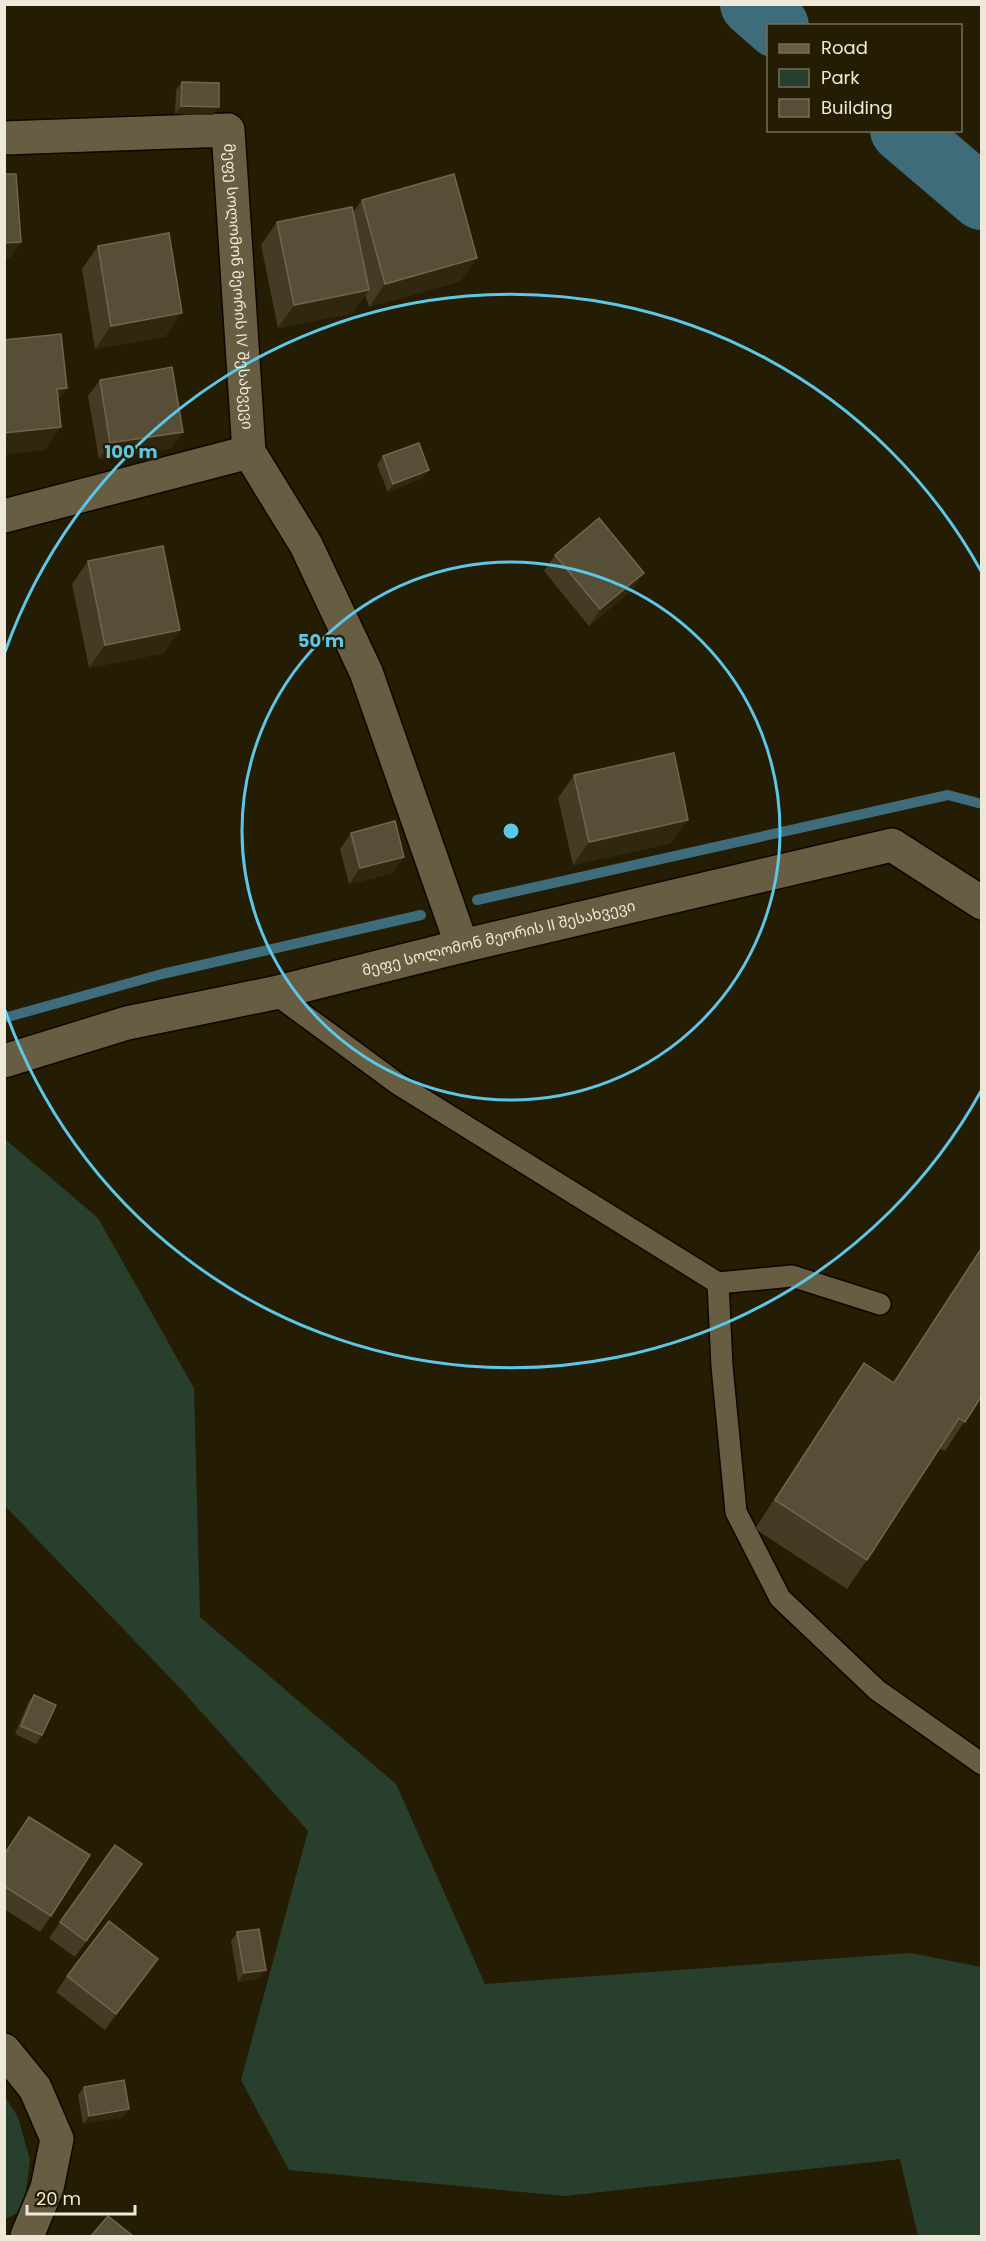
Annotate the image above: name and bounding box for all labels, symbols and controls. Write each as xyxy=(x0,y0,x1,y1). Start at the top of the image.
legend xyxy=(767,24,962,132)
text: Road xyxy=(821,35,868,60)
text: Park xyxy=(821,65,860,90)
text: Building xyxy=(821,95,893,120)
street label: მეფე სოლომონ მეორის IV შესახვევი xyxy=(219,143,259,430)
text: 100 m xyxy=(104,439,158,464)
text: 50 m xyxy=(298,628,344,653)
centre of rings xyxy=(501,821,521,841)
street label: მეფე სოლომონ მეორის II შესახვევი xyxy=(360,895,637,981)
scale bar xyxy=(27,2178,135,2216)
text: 20 m xyxy=(36,2186,81,2211)

